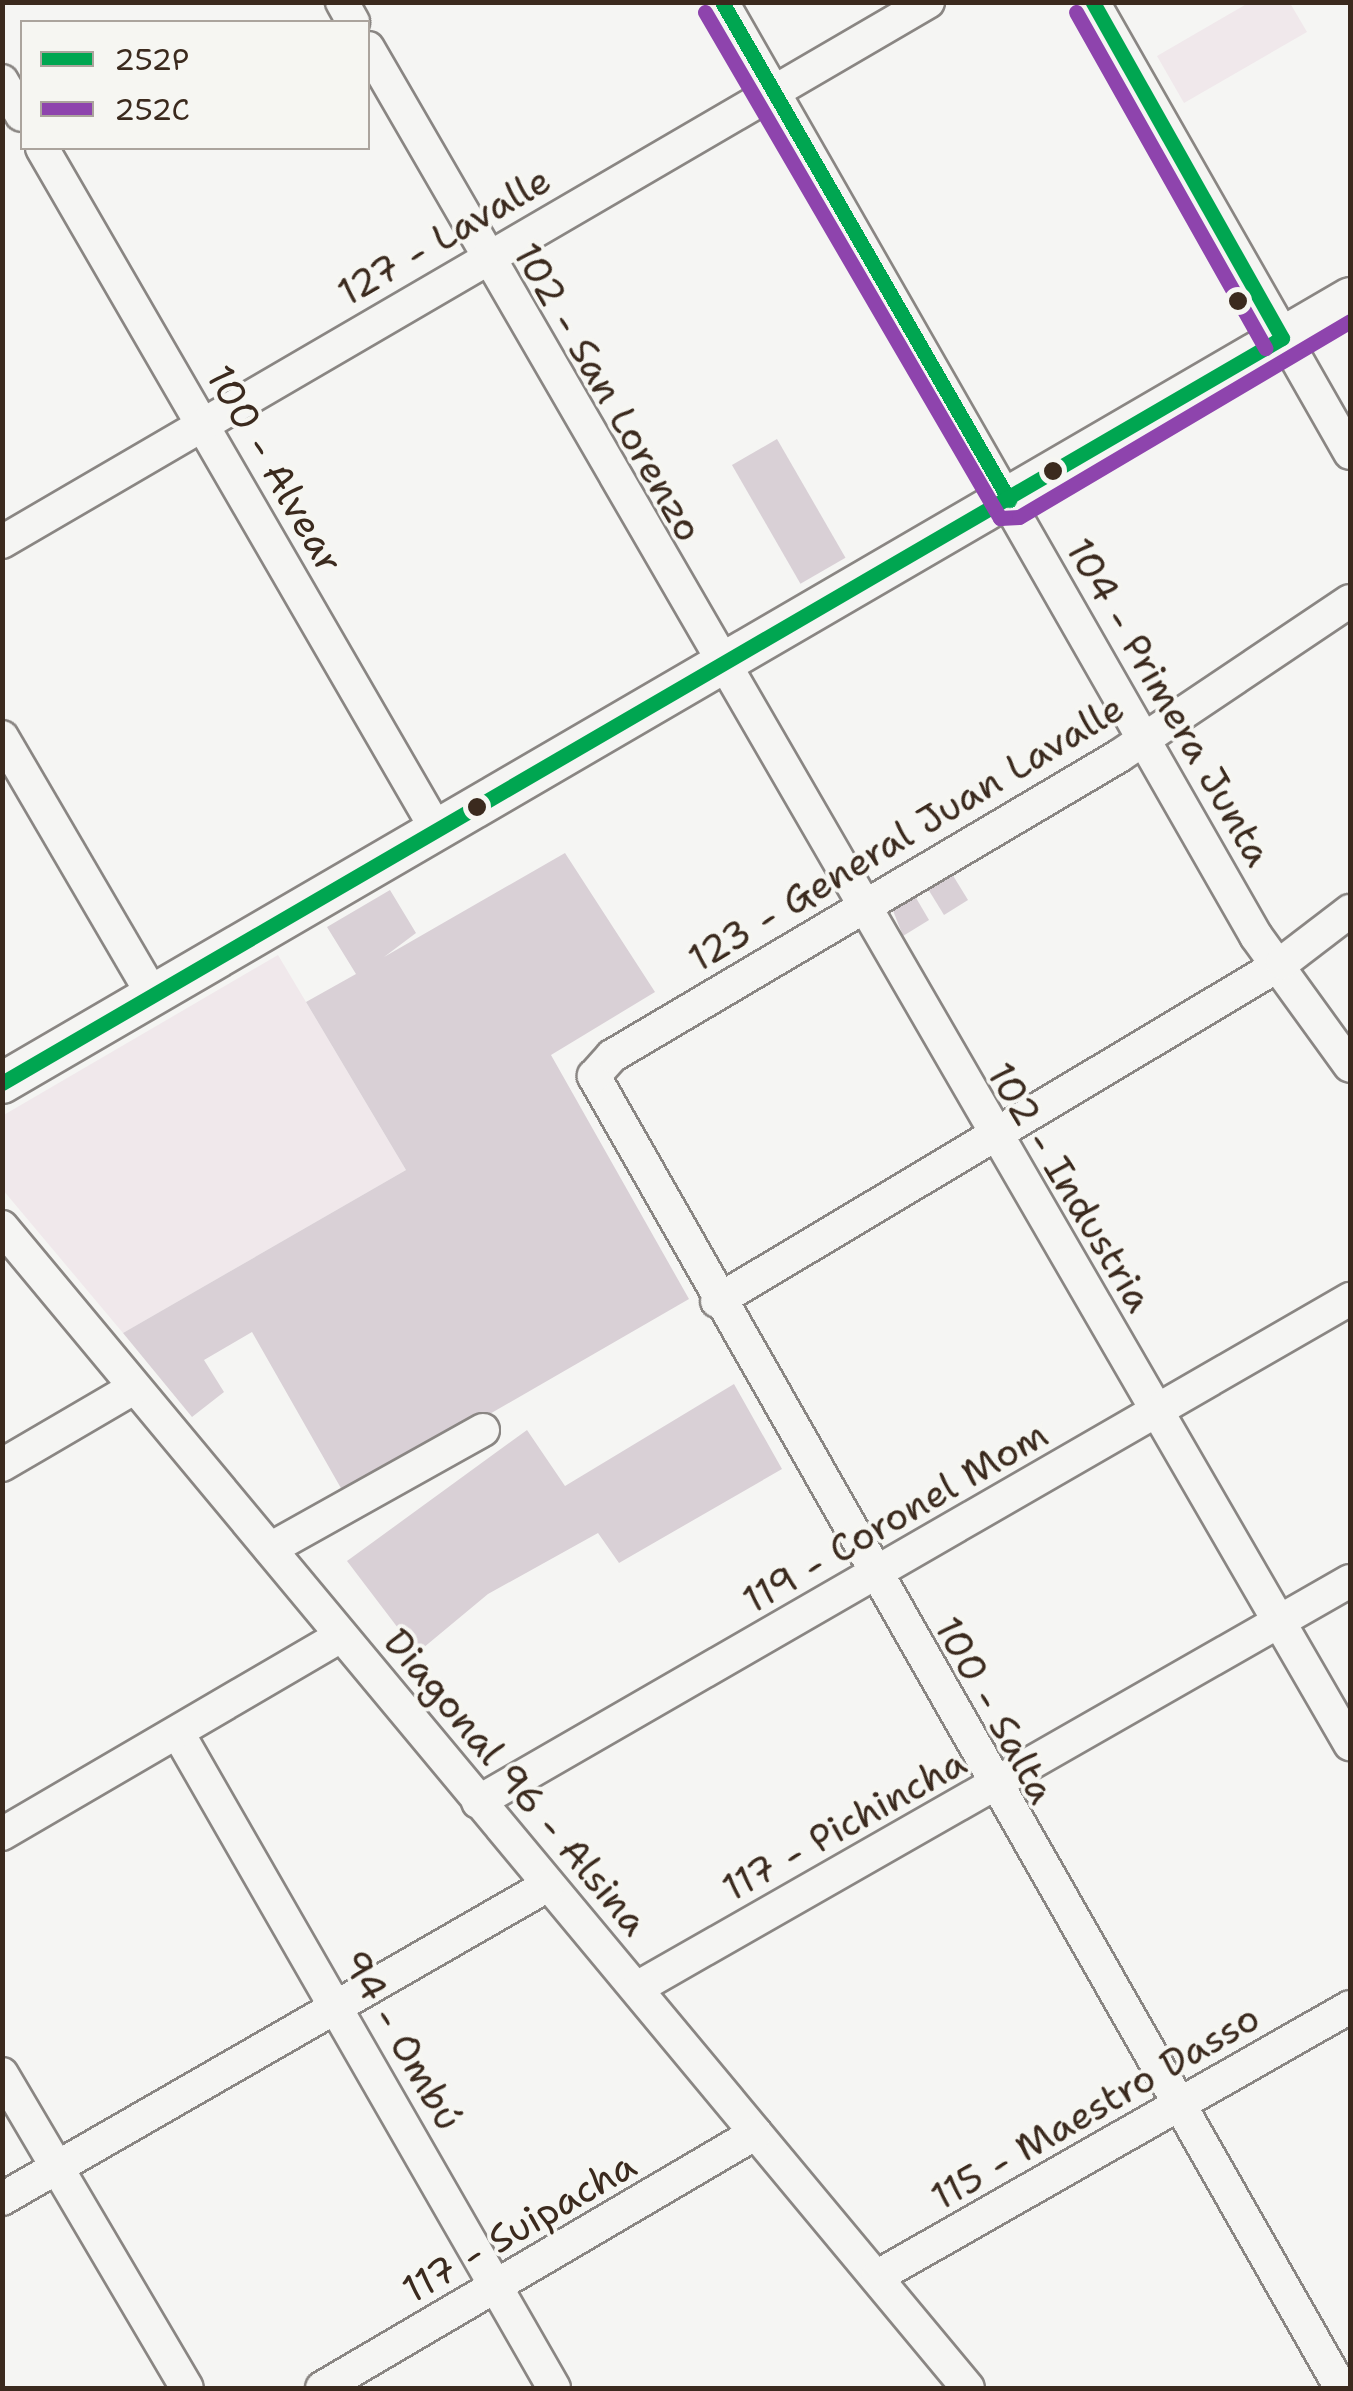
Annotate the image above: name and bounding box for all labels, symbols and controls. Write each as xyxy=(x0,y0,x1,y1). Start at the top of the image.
legend xyxy=(20,20,370,150)
text: 252P xyxy=(114,39,189,80)
text: 252C xyxy=(114,89,190,130)
street label: 127 - Lavalle xyxy=(329,157,559,315)
street label: 102 - San Lorenzo xyxy=(504,235,712,549)
unlabelled marker xyxy=(1228,291,1248,311)
street label: 100 - Alvear xyxy=(197,357,353,581)
unlabelled marker xyxy=(1043,461,1063,481)
street label: 104 - Primera Junta xyxy=(1056,530,1282,874)
street label: 123 - General Juan Lavalle xyxy=(680,685,1132,981)
unlabelled marker xyxy=(467,797,487,817)
street label: 102 - Industria xyxy=(978,1054,1162,1320)
street label: 119 - Coronel Mom xyxy=(734,1411,1056,1623)
street label: 100 - Salta xyxy=(925,1609,1065,1811)
street label: Diagonal 96 - Alsina xyxy=(374,1619,658,1945)
street label: 117 - Pichincha xyxy=(714,1739,974,1911)
street label: 94 - Ombú xyxy=(332,1942,472,2138)
street label: 115 - Maestro Dasso xyxy=(923,1994,1267,2220)
street label: 117 - Suipacha xyxy=(394,2142,644,2312)

